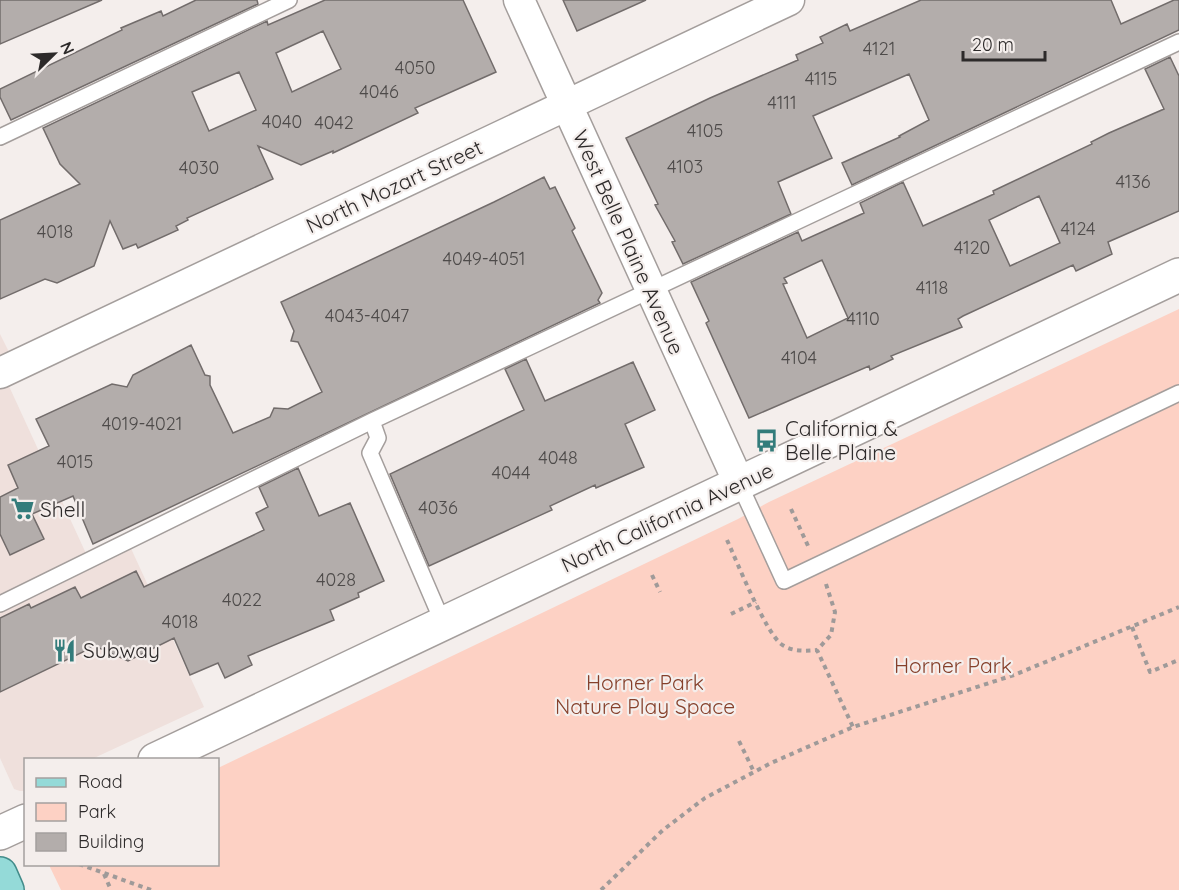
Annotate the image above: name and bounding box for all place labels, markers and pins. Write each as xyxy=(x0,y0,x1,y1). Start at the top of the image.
place label: California & Belle Plaine xyxy=(785,415,898,465)
bus stop icon: California & Belle Plaine xyxy=(754,427,780,453)
supermarket icon: Shell xyxy=(9,496,35,522)
place label: Shell xyxy=(40,496,85,522)
restaurant icon: Subway xyxy=(52,637,78,663)
place label: Subway xyxy=(83,637,160,663)

